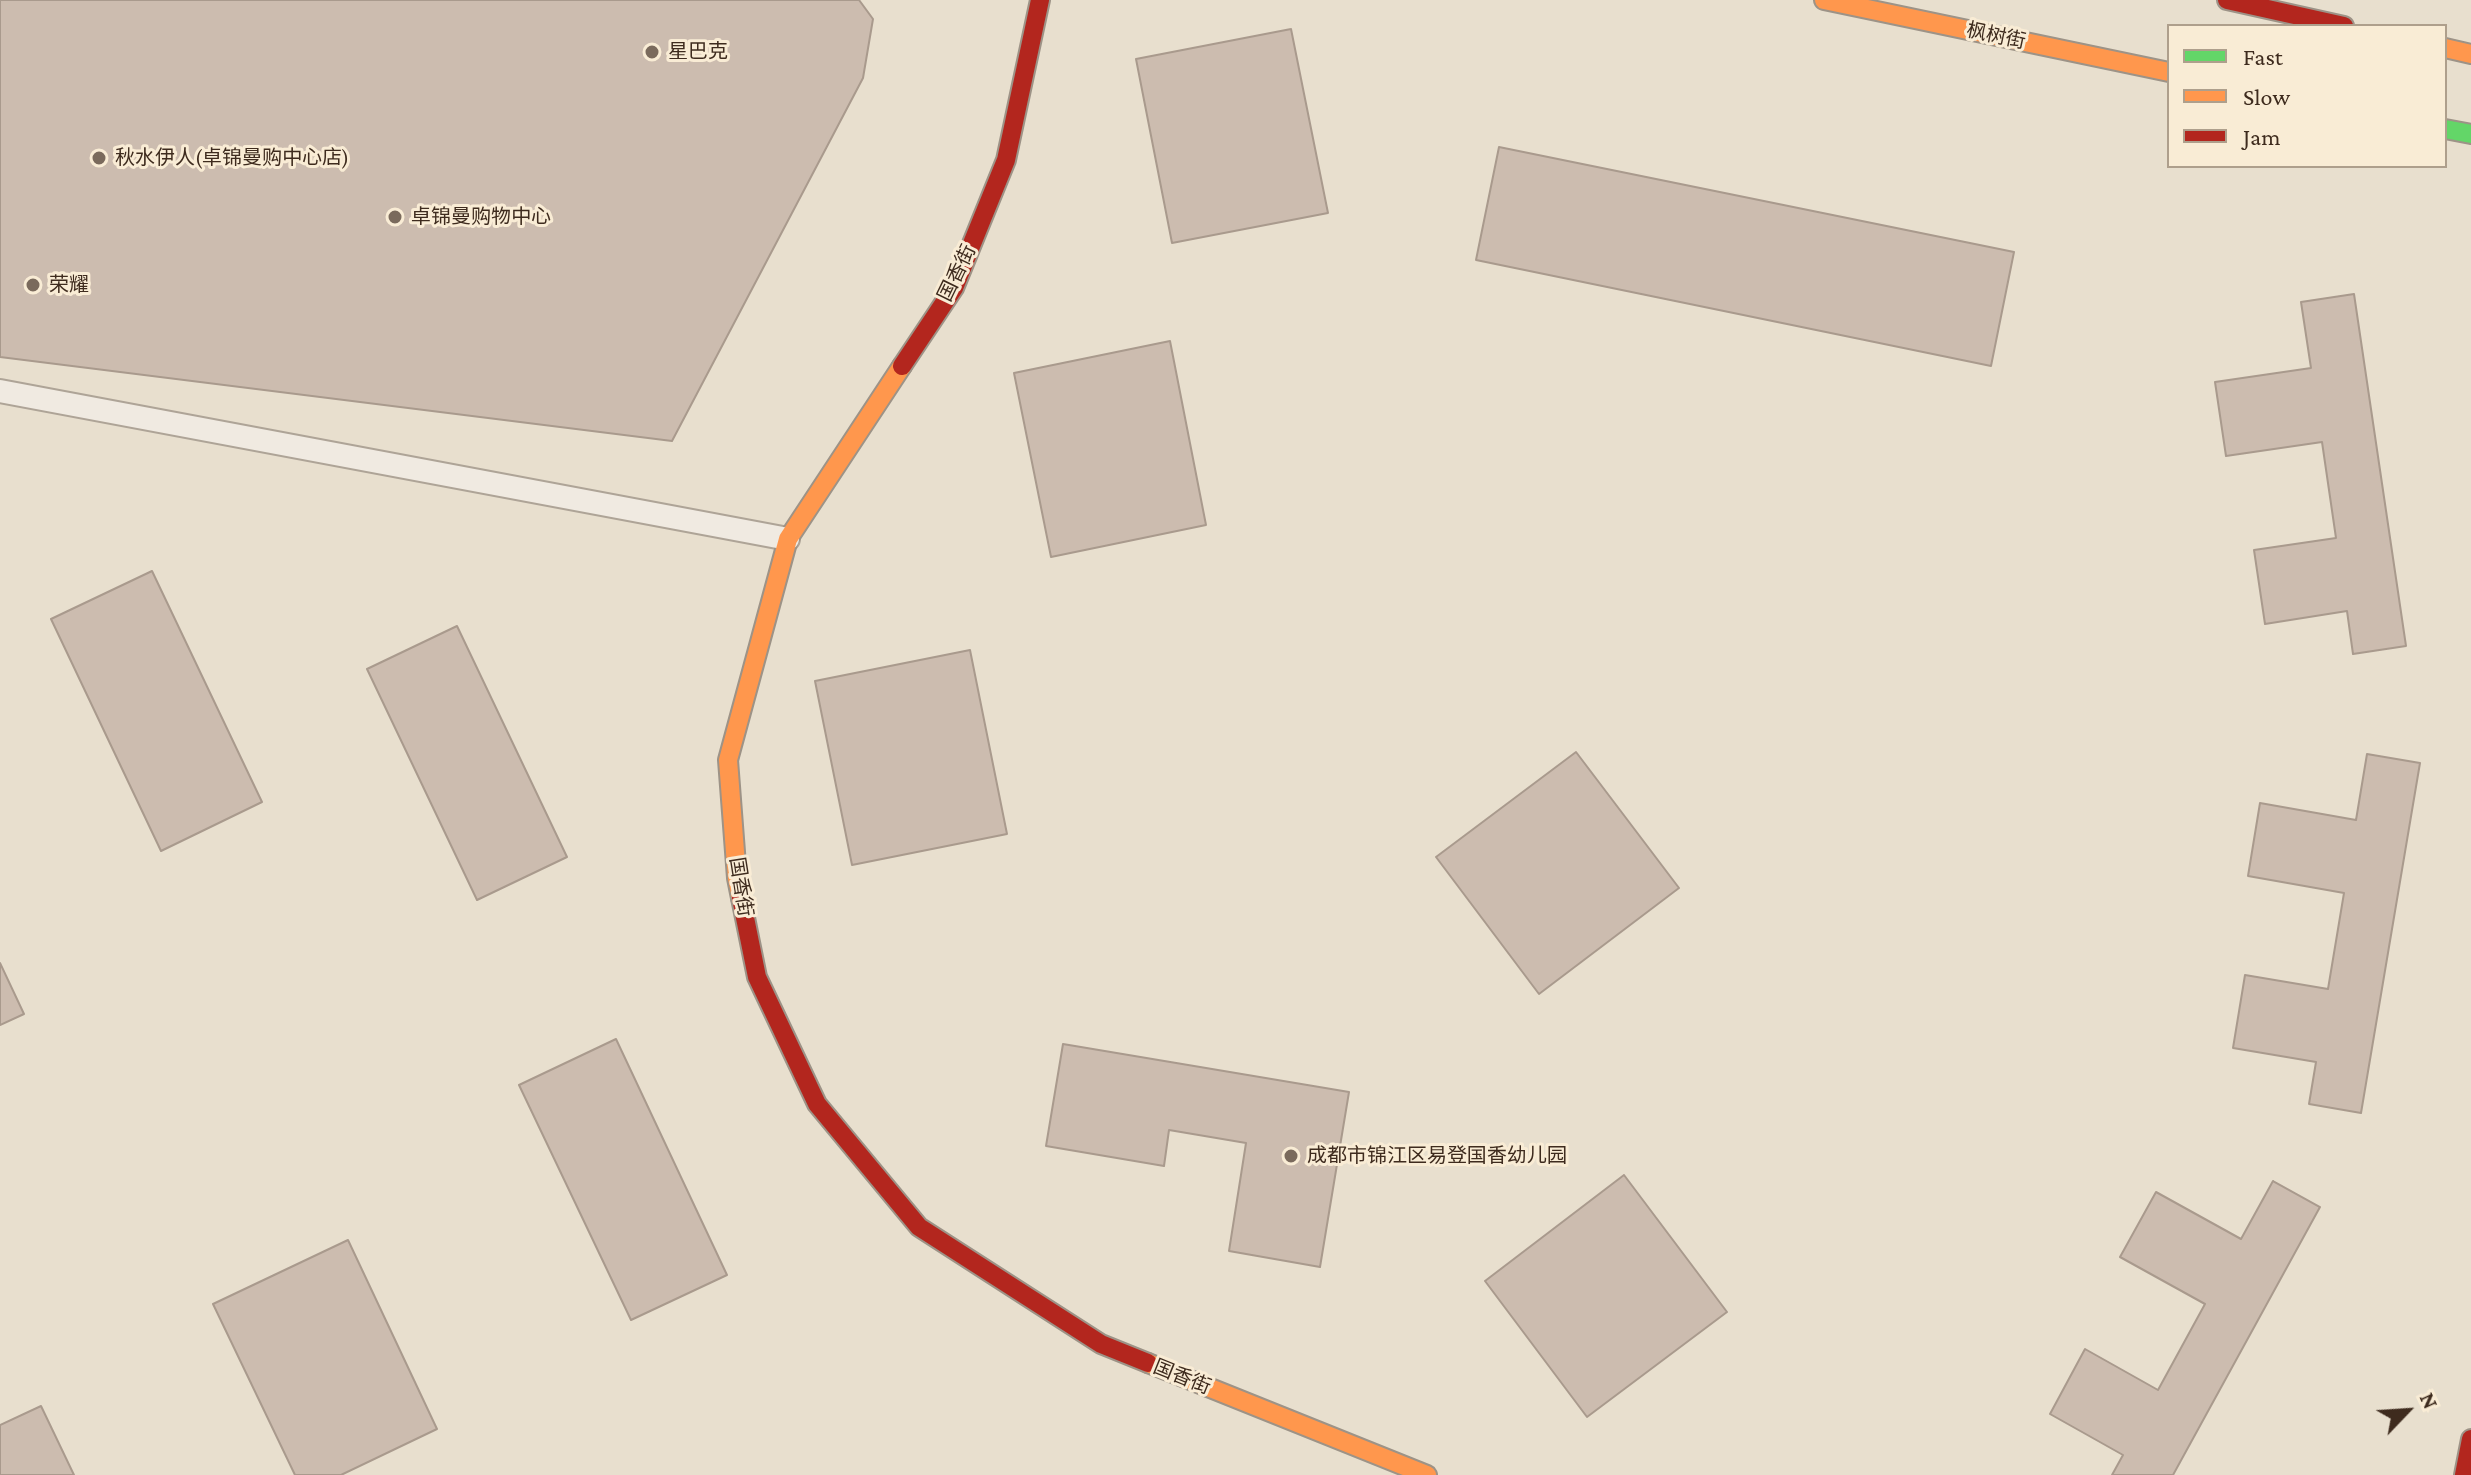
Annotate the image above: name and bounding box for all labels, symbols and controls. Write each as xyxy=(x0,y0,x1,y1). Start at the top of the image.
street label: 枫树街 xyxy=(1964,18,2028,54)
legend xyxy=(2167,24,2447,168)
place label: 星巴克 xyxy=(668,40,728,64)
marker: 星巴克 xyxy=(643,43,661,61)
text: Fast xyxy=(2243,43,2283,70)
text: Slow xyxy=(2243,83,2290,110)
text: Jam xyxy=(2243,123,2281,150)
place label: 秋水伊人(卓锦曼购中心店) xyxy=(115,146,349,170)
marker: 秋水伊人(卓锦曼购中心店) xyxy=(90,149,108,167)
place label: 卓锦曼购物中心 xyxy=(411,205,551,229)
marker: 卓锦曼购物中心 xyxy=(386,208,404,226)
street label: 国香街 xyxy=(933,241,981,305)
place label: 荣耀 xyxy=(49,273,89,297)
marker: 荣耀 xyxy=(24,276,42,294)
street label: 国香街 xyxy=(724,855,758,919)
place label: 成都市锦江区易登国香幼儿园 xyxy=(1307,1144,1567,1168)
marker: 成都市锦江区易登国香幼儿园 xyxy=(1282,1147,1300,1165)
street label: 国香街 xyxy=(1150,1355,1214,1399)
north arrow xyxy=(2367,1371,2447,1451)
text: N xyxy=(2415,1389,2444,1413)

